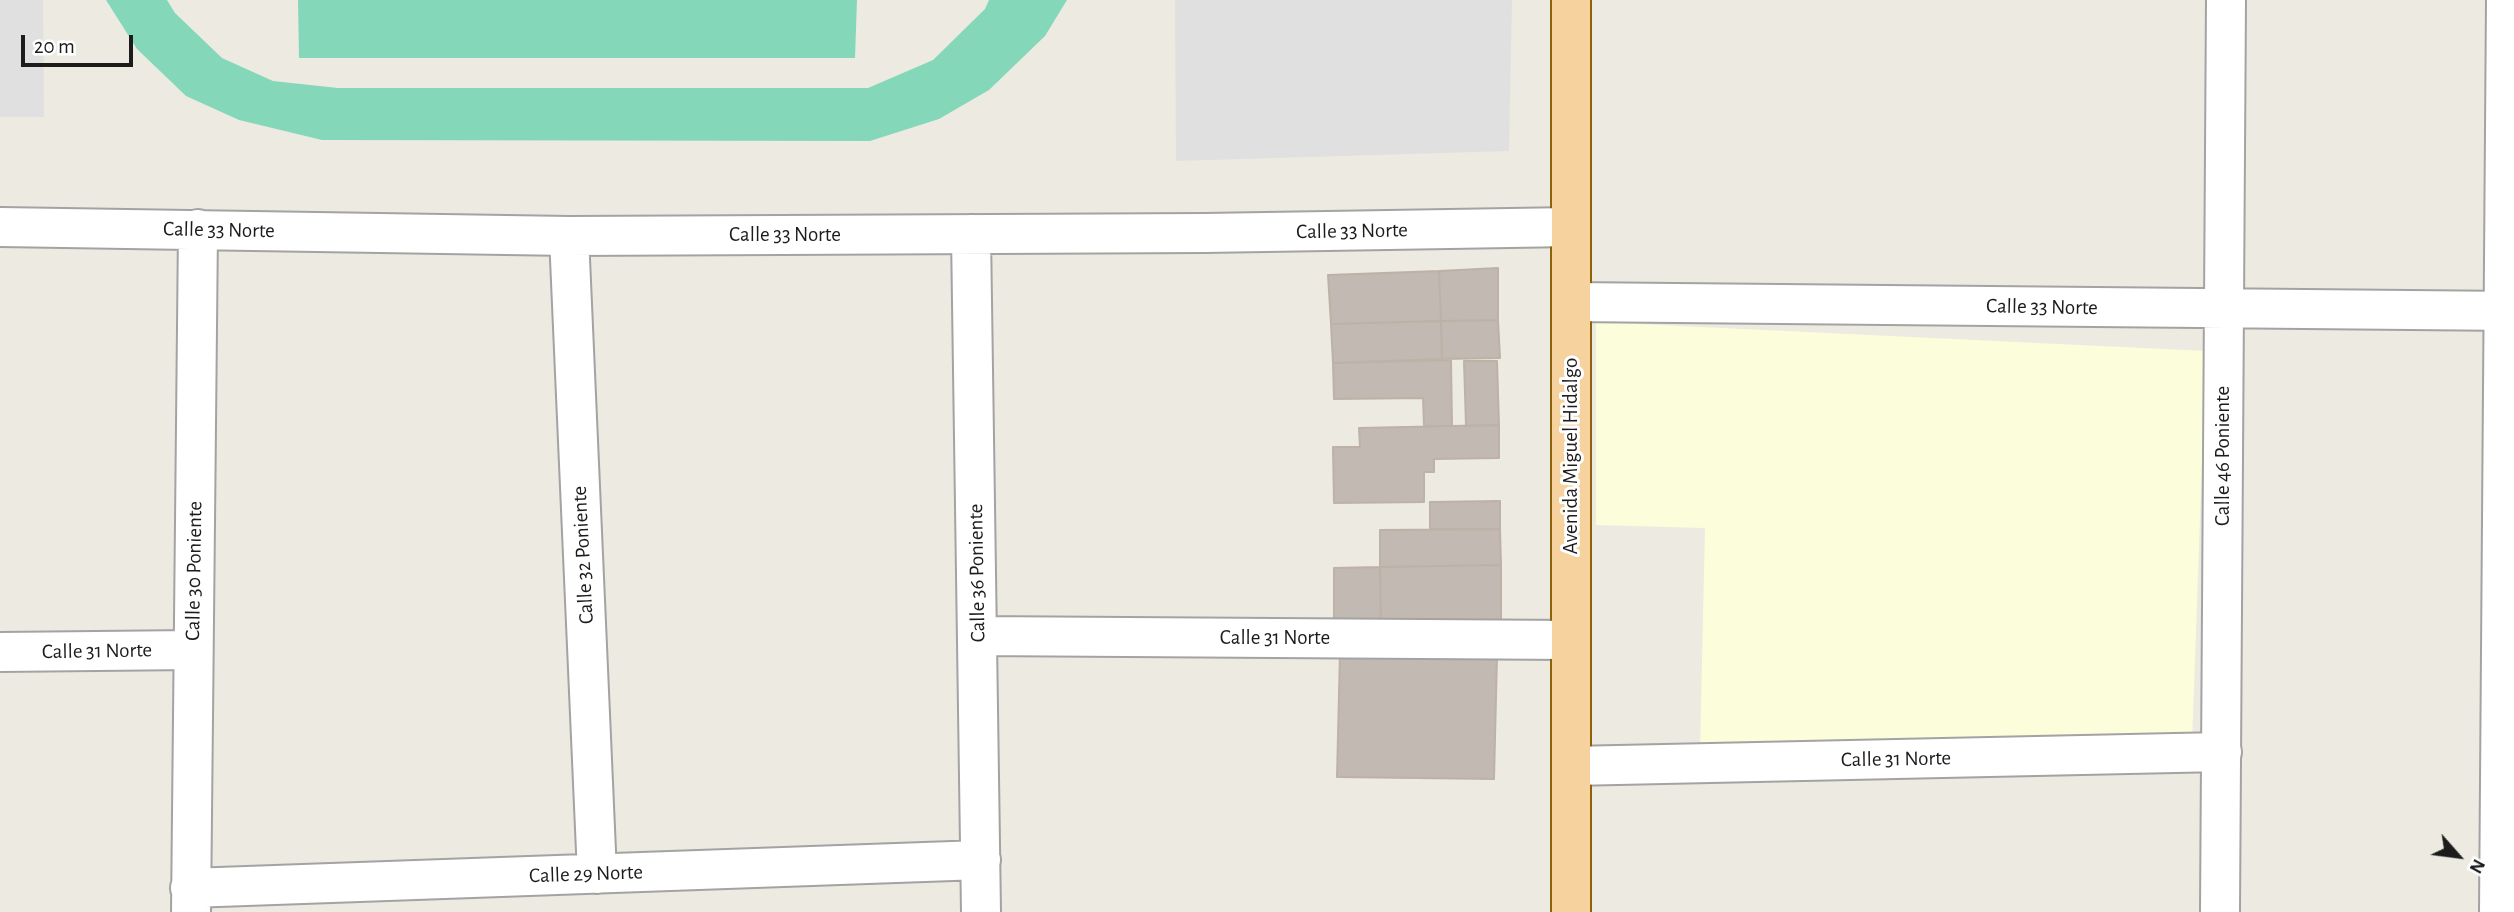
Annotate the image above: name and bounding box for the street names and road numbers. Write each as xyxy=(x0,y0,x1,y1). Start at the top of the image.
street label: Calle 33 Norte xyxy=(163,216,275,244)
street label: Calle 33 Norte xyxy=(1296,217,1408,245)
street label: Calle 33 Norte xyxy=(729,222,841,248)
street label: Calle 33 Norte xyxy=(1986,293,2098,321)
street label: Avenida Miguel Hidalgo xyxy=(1558,358,1584,554)
street label: Calle 46 Poniente xyxy=(2210,386,2236,526)
street label: Calle 32 Poniente xyxy=(567,485,599,625)
street label: Calle 30 Poniente xyxy=(180,501,208,641)
street label: Calle 36 Poniente xyxy=(963,503,991,643)
street label: Calle 31 Norte xyxy=(1220,625,1330,651)
street label: Calle 31 Norte xyxy=(42,637,152,665)
street label: Calle 31 Norte xyxy=(1841,745,1951,773)
street label: Calle 29 Norte xyxy=(529,859,643,889)

